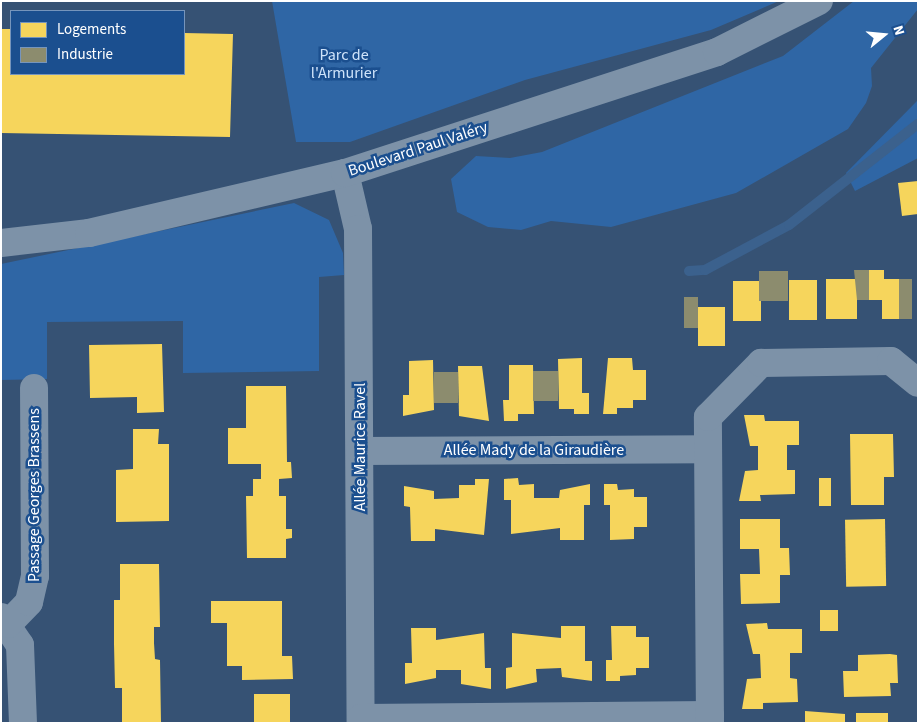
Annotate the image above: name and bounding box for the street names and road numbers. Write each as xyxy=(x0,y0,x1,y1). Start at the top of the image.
street label: Boulevard Paul Valéry xyxy=(346,117,490,181)
street label: Allée Maurice Ravel xyxy=(350,383,370,511)
street label: Passage Georges Brassens xyxy=(24,408,44,582)
street label: Allée Mady de la Giraudière xyxy=(444,440,624,460)

